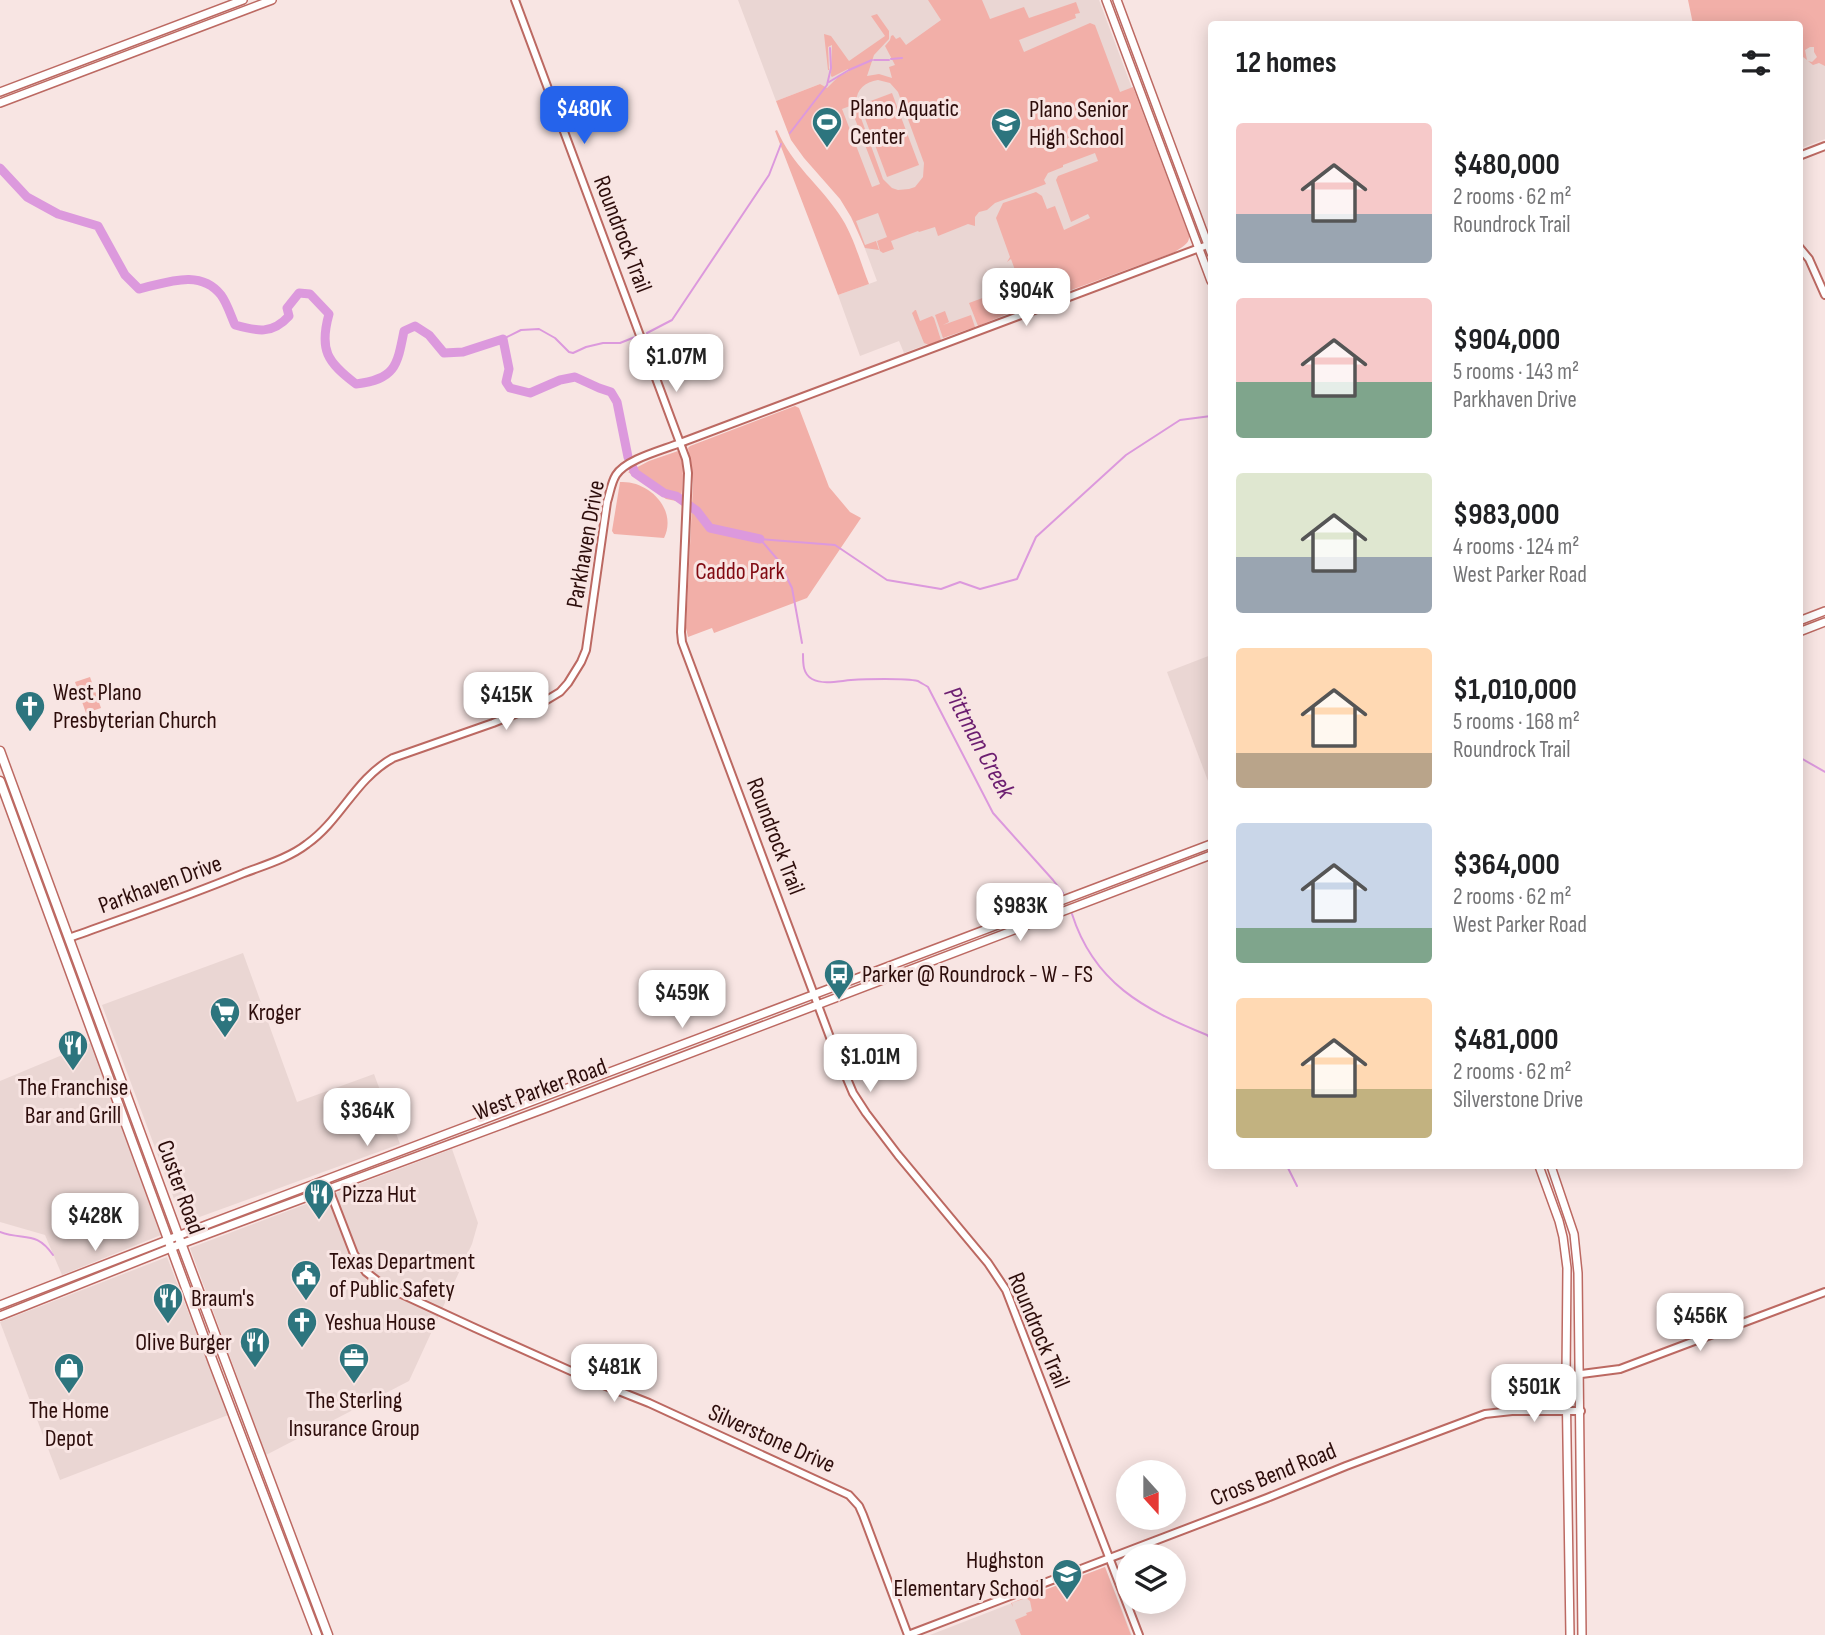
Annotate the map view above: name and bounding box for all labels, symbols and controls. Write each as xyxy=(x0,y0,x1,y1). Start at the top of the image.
icon: filters xyxy=(1737,44,1775,82)
text: 12 homes xyxy=(1236,45,1337,81)
pin: $480K xyxy=(535,86,633,146)
place label: Plano Aquatic Center xyxy=(850,94,959,151)
text: $480K xyxy=(556,95,612,123)
place label: Plano Senior High School xyxy=(1029,95,1128,152)
sports icon: Plano Aquatic Center xyxy=(810,105,844,149)
school or university icon: Plano Senior High School xyxy=(989,106,1023,150)
text: $480,000 xyxy=(1453,147,1560,183)
icon: home xyxy=(1292,151,1376,235)
street label: Roundrock Trail xyxy=(587,172,658,297)
text: 2 rooms · 62 m² xyxy=(1453,183,1572,211)
text: Roundrock Trail xyxy=(1453,211,1571,239)
pin: $904K xyxy=(977,268,1075,328)
text: $904K xyxy=(998,277,1054,305)
text: $904,000 xyxy=(1453,322,1560,358)
icon: home xyxy=(1292,326,1376,410)
pin: $1.07M xyxy=(619,334,733,394)
text: $1.07M xyxy=(645,343,707,371)
text: 5 rooms · 143 m² xyxy=(1453,358,1579,386)
text: Parkhaven Drive xyxy=(1453,386,1577,414)
street label: Parkhaven Drive xyxy=(560,478,611,610)
text: $983,000 xyxy=(1453,497,1559,533)
icon: home xyxy=(1292,501,1376,585)
text: 4 rooms · 124 m² xyxy=(1453,533,1579,561)
park label: Caddo Park xyxy=(695,557,785,586)
text: West Parker Road xyxy=(1453,561,1587,589)
pin: $415K xyxy=(457,672,555,732)
text: $1,010,000 xyxy=(1453,672,1577,708)
icon: home xyxy=(1292,676,1376,760)
place label: West Plano Presbyterian Church xyxy=(53,678,217,735)
text: $415K xyxy=(479,681,533,709)
water label: Pittman Creek xyxy=(936,682,1022,805)
church icon: West Plano Presbyterian Church xyxy=(13,689,47,733)
text: 5 rooms · 168 m² xyxy=(1453,708,1580,736)
text: Roundrock Trail xyxy=(1453,736,1571,764)
street label: Roundrock Trail xyxy=(740,774,811,899)
text: $364,000 xyxy=(1453,847,1560,883)
street label: Parkhaven Drive xyxy=(95,849,226,920)
icon: home xyxy=(1292,851,1376,935)
text: 2 rooms · 62 m² xyxy=(1453,883,1572,911)
pin: $983K xyxy=(971,884,1069,943)
text: $983K xyxy=(992,892,1048,920)
text: West Parker Road xyxy=(1453,911,1587,939)
bus stop icon: Parker @ Roundrock - W - FS xyxy=(822,957,856,1001)
place label: Parker @ Roundrock - W - FS xyxy=(862,960,1093,989)
pin: $459K xyxy=(633,970,731,1030)
text: $459K xyxy=(655,979,709,1007)
supermarket icon: Kroger xyxy=(208,995,242,1039)
place label: Kroger xyxy=(248,998,301,1027)
text: $481,000 xyxy=(1453,1022,1559,1058)
icon: home xyxy=(1292,1026,1376,1110)
restaurant icon: The Franchise Bar and Grill xyxy=(56,1028,90,1072)
pin: $1.01M xyxy=(813,1034,927,1094)
text: $1.01M xyxy=(840,1043,900,1071)
street label: West Parker Road xyxy=(470,1052,611,1127)
text: 2 rooms · 62 m² xyxy=(1453,1058,1572,1086)
place label: The Franchise Bar and Grill xyxy=(18,1073,128,1130)
text: Silverstone Drive xyxy=(1453,1086,1583,1114)
pin: $364K xyxy=(318,1088,416,1148)
text: $364K xyxy=(339,1097,395,1125)
street label: Custer Road xyxy=(150,1136,211,1238)
restaurant icon: Pizza Hut xyxy=(302,1177,336,1221)
place label: Pizza Hut xyxy=(342,1180,416,1209)
pin: $428K xyxy=(46,1194,144,1253)
text: $428K xyxy=(68,1202,122,1230)
place label: Texas Department of Public Safety xyxy=(329,1247,475,1304)
public building icon: Texas Department of Public Safety xyxy=(289,1258,323,1302)
street label: Roundrock Trail xyxy=(1001,1268,1076,1392)
restaurant icon: Braum's xyxy=(151,1281,185,1325)
place label: Braum's xyxy=(191,1284,254,1313)
pin: $456K xyxy=(1651,1294,1749,1353)
text: $456K xyxy=(1673,1302,1727,1330)
church icon: Yeshua House xyxy=(285,1305,319,1349)
place label: Yeshua House xyxy=(325,1308,436,1337)
restaurant icon: Olive Burger xyxy=(238,1325,272,1369)
place label: Olive Burger xyxy=(135,1328,232,1357)
office icon: The Sterling Insurance Group xyxy=(337,1341,371,1385)
pin: $481K xyxy=(565,1344,663,1404)
shop icon: The Home Depot xyxy=(52,1351,86,1395)
text: $481K xyxy=(587,1353,641,1381)
pin: $501K xyxy=(1485,1364,1583,1424)
text: $501K xyxy=(1507,1373,1561,1401)
place label: The Sterling Insurance Group xyxy=(288,1386,420,1443)
place label: The Home Depot xyxy=(29,1396,109,1453)
street label: Silverstone Drive xyxy=(704,1398,840,1479)
street label: Cross Bend Road xyxy=(1206,1436,1340,1513)
north arrow xyxy=(1116,1460,1186,1530)
map controls xyxy=(1116,1460,1186,1614)
button: layers xyxy=(1116,1544,1186,1614)
place label: Hughston Elementary School xyxy=(893,1546,1044,1603)
school or university icon: Hughston Elementary School xyxy=(1050,1557,1084,1601)

